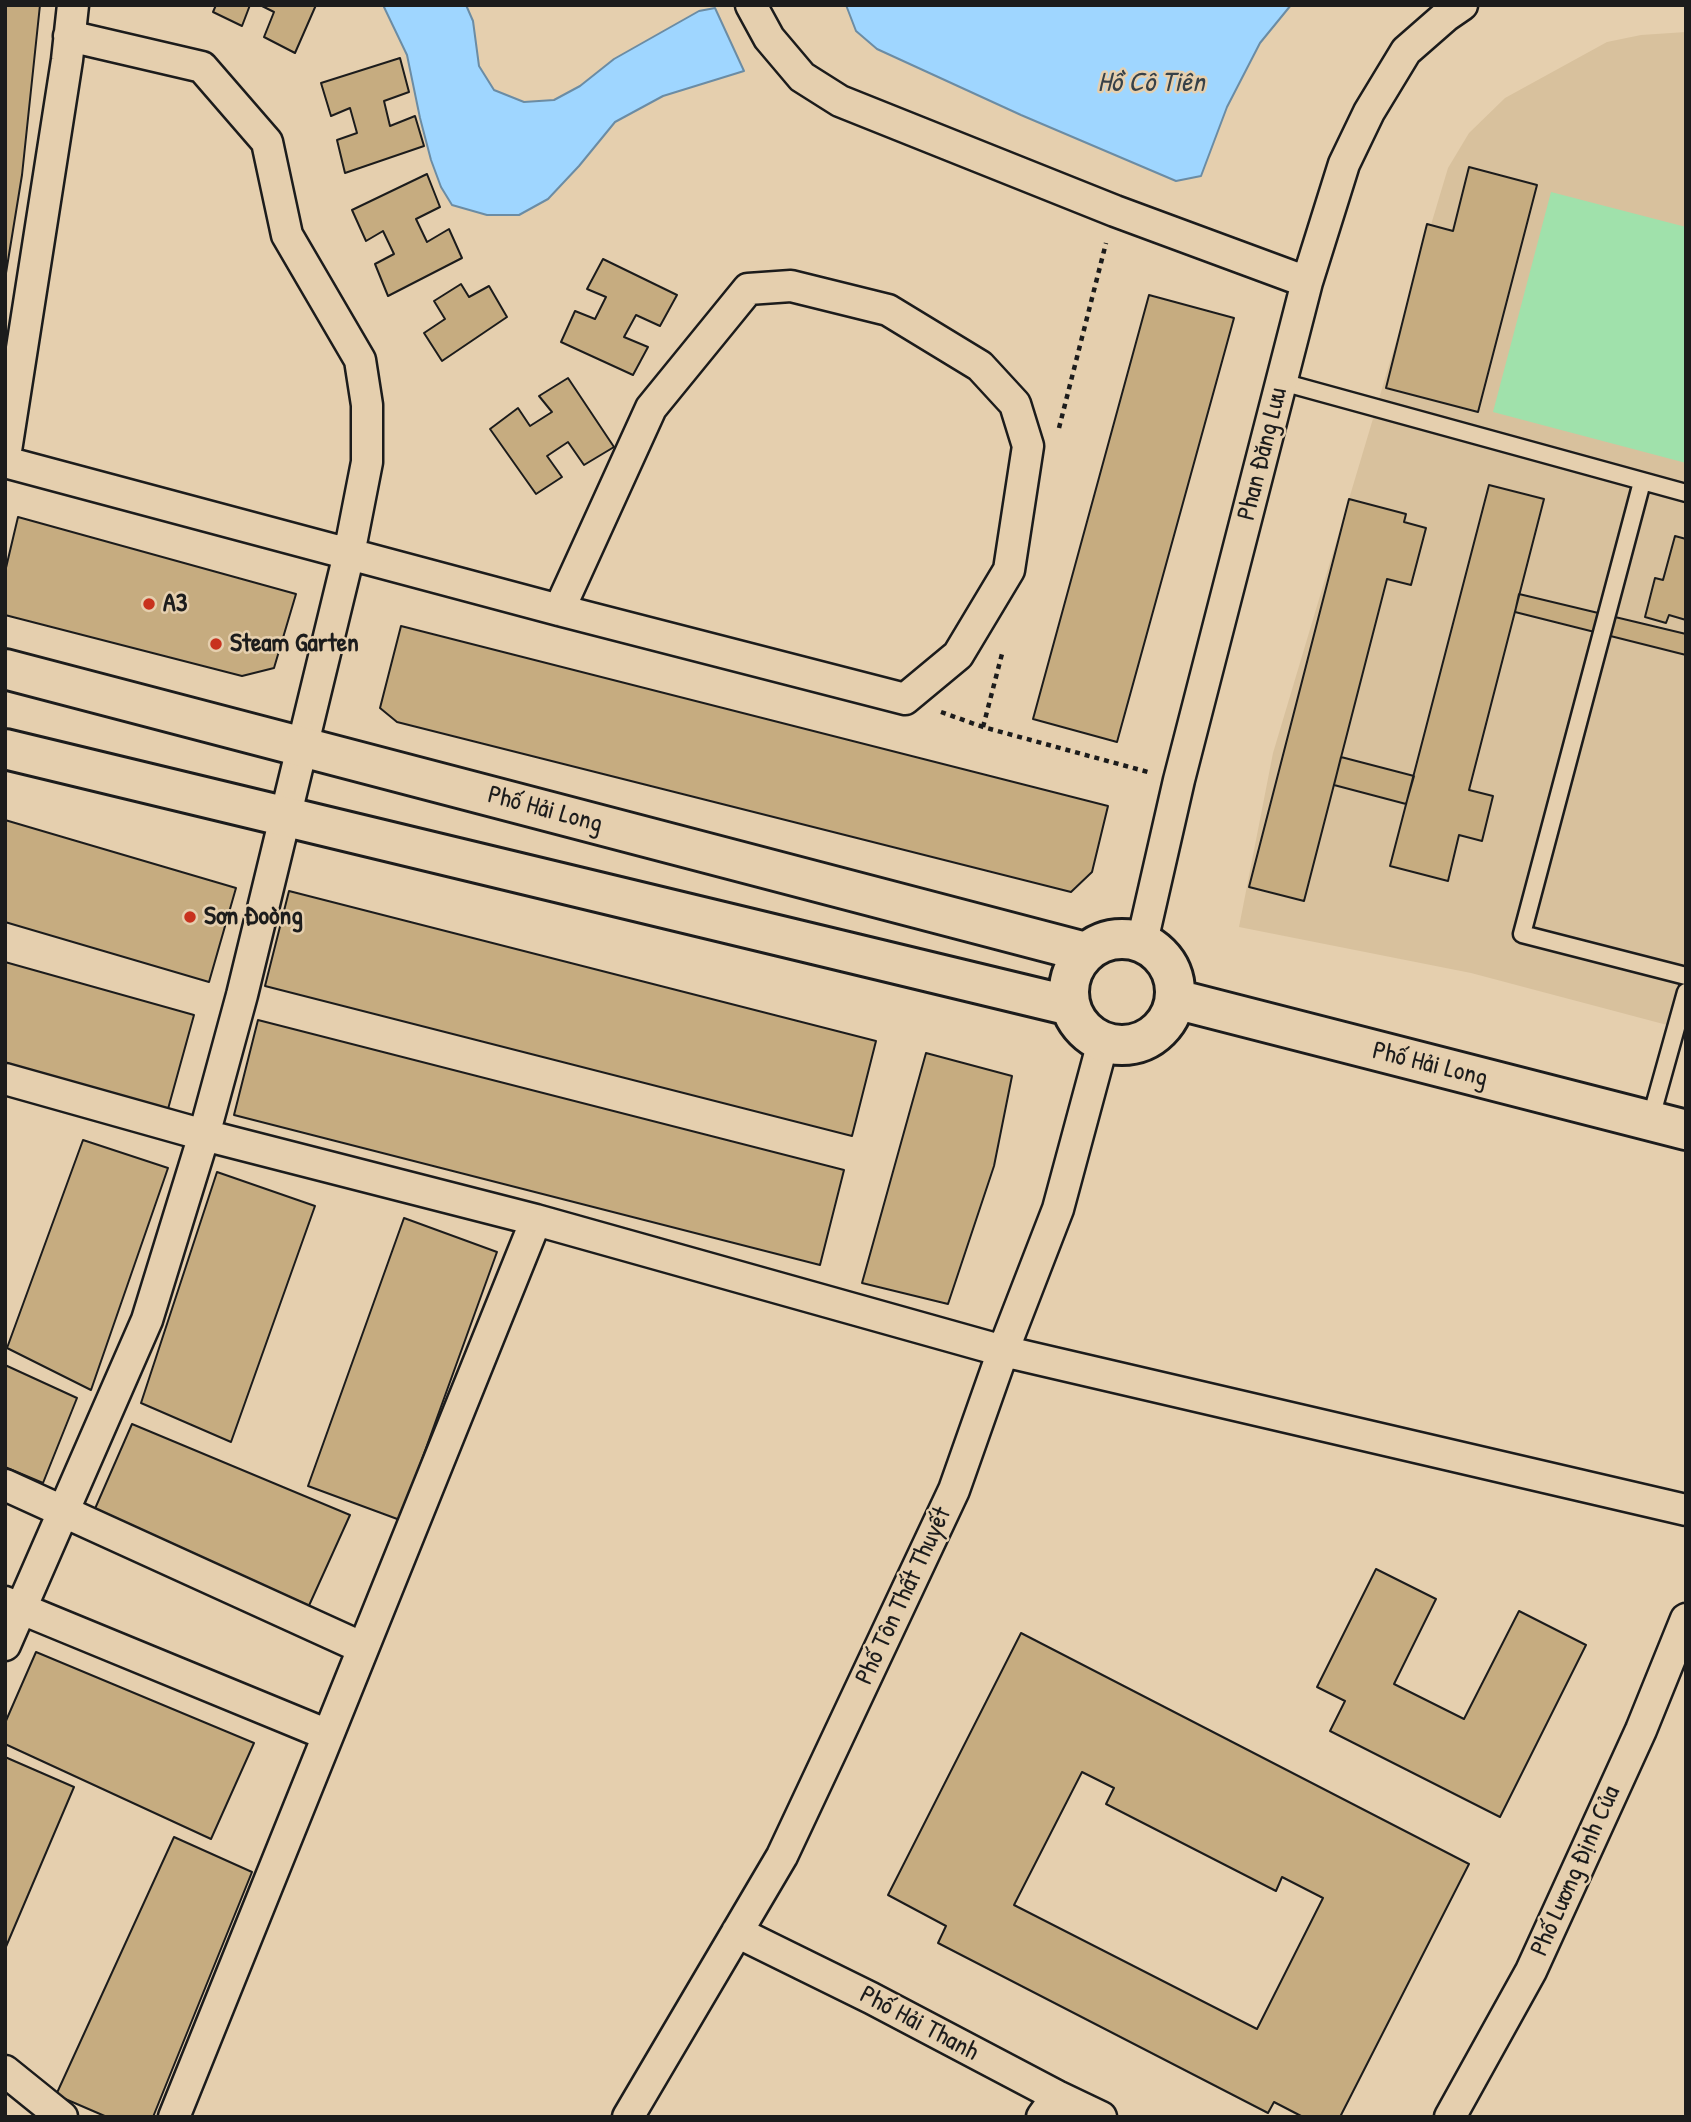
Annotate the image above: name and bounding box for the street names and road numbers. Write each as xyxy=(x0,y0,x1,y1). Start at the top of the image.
street label: Phan Đăng Lưu xyxy=(1231,384,1295,524)
street label: Phố Hải Long xyxy=(484,780,606,840)
street label: Phố Hải Long xyxy=(1369,1036,1491,1094)
street label: Phố Tôn Thất Thuyết xyxy=(849,1502,959,1690)
street label: Phố Lương Định Của xyxy=(1524,1781,1628,1961)
street label: Phố Hải Thanh xyxy=(854,1980,984,2068)

